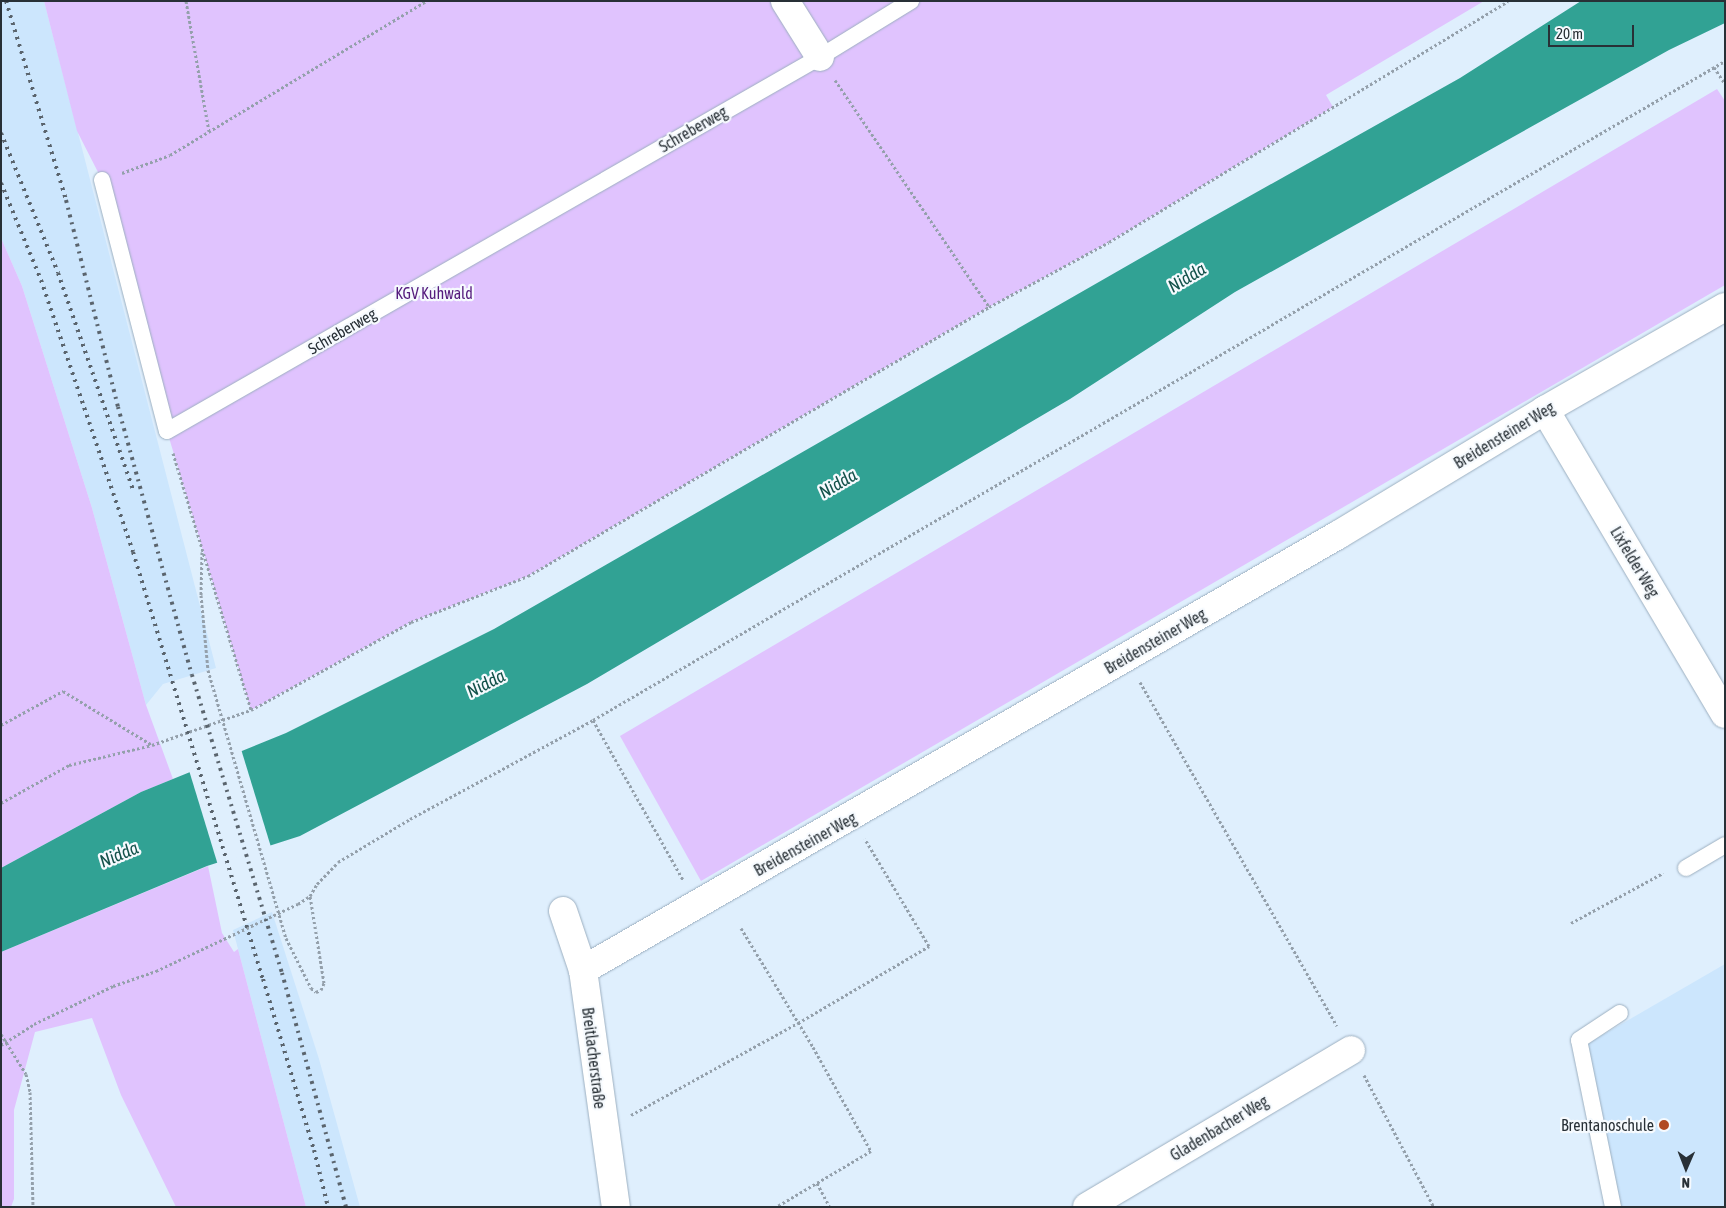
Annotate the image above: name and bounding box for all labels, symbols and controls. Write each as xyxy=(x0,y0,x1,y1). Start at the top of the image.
scale bar xyxy=(1551,15,1637,47)
text: 20 m xyxy=(1556,25,1583,42)
street label: Schreberweg xyxy=(656,102,730,156)
water label: Nidda xyxy=(1164,258,1210,298)
park label: KGV Kuhwald xyxy=(395,283,473,303)
street label: Schreberweg xyxy=(305,304,379,358)
street label: Breidensteiner Weg xyxy=(1450,397,1558,473)
water label: Nidda xyxy=(815,465,861,503)
street label: Lixfelder Weg xyxy=(1606,523,1664,601)
street label: Breidensteiner Weg xyxy=(1101,604,1209,678)
water label: Nidda xyxy=(463,665,509,703)
street label: Breidensteiner Weg xyxy=(750,808,860,880)
water label: Nidda xyxy=(96,837,142,873)
street label: Breitlacherstraße xyxy=(578,1006,610,1110)
street label: Gladenbacher Weg xyxy=(1167,1091,1271,1165)
place label: Brentanoschule xyxy=(1561,1115,1654,1135)
marker: Brentanoschule xyxy=(1658,1119,1670,1131)
north arrow xyxy=(1661,1143,1711,1193)
text: N xyxy=(1681,1175,1690,1191)

